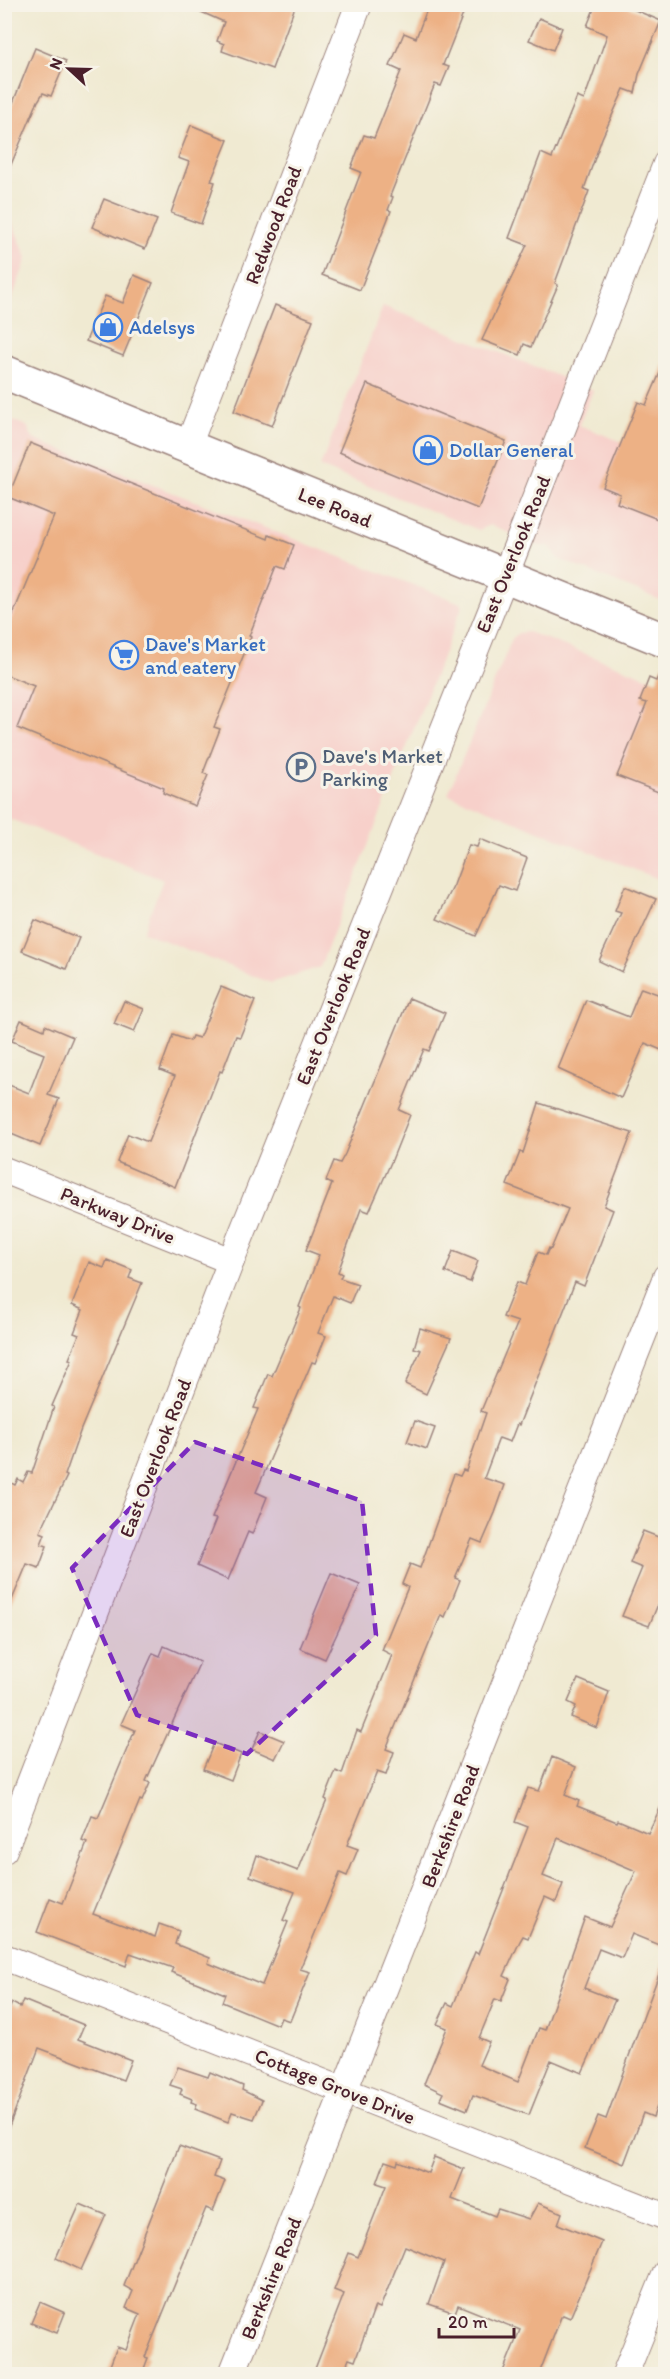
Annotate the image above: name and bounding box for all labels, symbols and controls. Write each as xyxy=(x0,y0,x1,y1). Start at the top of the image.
north arrow xyxy=(39,39,99,99)
text: N xyxy=(45,55,66,72)
street label: Redwood Road xyxy=(239,162,307,288)
shop icon: Adelsys xyxy=(92,311,124,343)
place label: Adelsys xyxy=(129,315,195,339)
shop icon: Dollar General xyxy=(412,434,444,466)
place label: Dollar General xyxy=(449,438,574,462)
street label: East Overlook Road xyxy=(470,472,556,636)
street label: Lee Road xyxy=(294,481,376,533)
place label: Dave's Market and eatery xyxy=(145,632,266,679)
supermarket icon: Dave's Market and eatery xyxy=(108,639,140,671)
place label: Dave's Market Parking xyxy=(322,744,443,791)
parking icon: Dave's Market Parking xyxy=(285,751,317,783)
street label: East Overlook Road xyxy=(290,924,376,1088)
street label: Parkway Drive xyxy=(57,1181,179,1249)
street label: East Overlook Road xyxy=(114,1375,196,1541)
street label: Berkshire Road xyxy=(415,1761,485,1891)
street label: Cottage Grove Drive xyxy=(251,2043,419,2129)
street label: Berkshire Road xyxy=(236,2213,307,2343)
scale bar xyxy=(439,2301,514,2339)
text: 20 m xyxy=(448,2311,488,2333)

